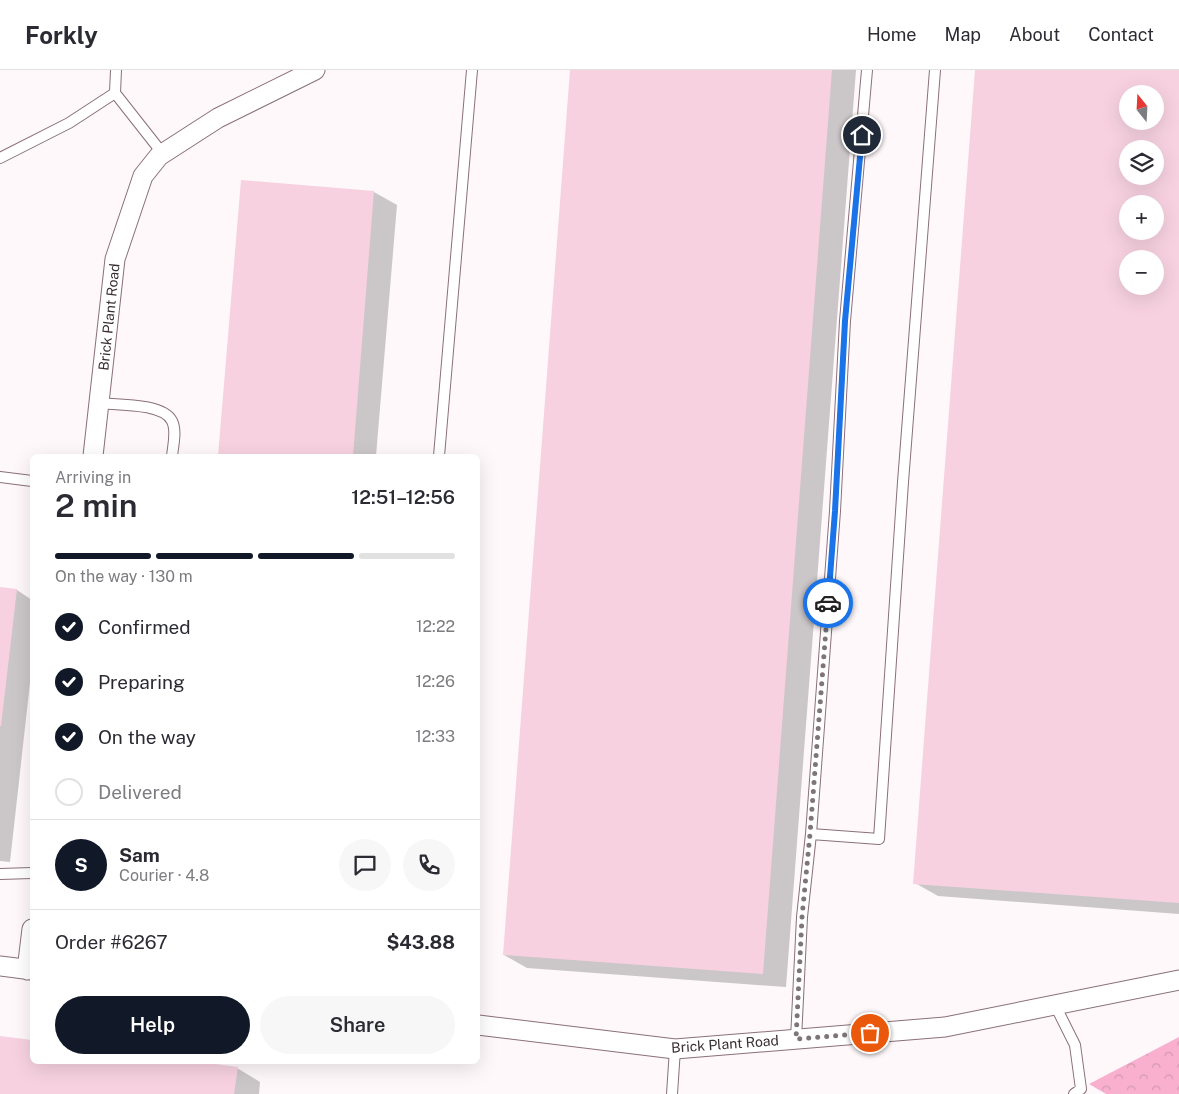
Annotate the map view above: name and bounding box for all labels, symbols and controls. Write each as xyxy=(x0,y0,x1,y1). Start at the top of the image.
text: Forkly xyxy=(25,21,98,49)
text: Home xyxy=(867,24,917,45)
text: Map xyxy=(945,24,981,45)
text: About xyxy=(1009,24,1060,45)
text: Contact xyxy=(1088,24,1154,45)
north arrow xyxy=(1119,85,1164,130)
map controls xyxy=(1119,85,1164,295)
pin xyxy=(841,114,883,156)
icon: home xyxy=(848,121,876,149)
button: layers xyxy=(1119,140,1164,185)
button: + xyxy=(1119,195,1164,240)
button: − xyxy=(1119,250,1164,295)
street label: Brick Plant Road xyxy=(95,263,123,371)
text: Arriving in xyxy=(55,468,131,487)
text: 12:51–12:56 xyxy=(351,486,455,508)
text: 2 min xyxy=(55,487,138,524)
text: On the way · 130 m xyxy=(55,567,193,586)
courier xyxy=(803,578,853,628)
icon: car xyxy=(814,589,842,617)
icon: check xyxy=(55,613,83,641)
text: Confirmed xyxy=(98,616,191,638)
text: 12:22 xyxy=(416,617,455,636)
icon: check xyxy=(55,668,83,696)
text: Preparing xyxy=(98,671,185,693)
text: 12:26 xyxy=(416,672,455,691)
icon: check xyxy=(55,723,83,751)
text: On the way xyxy=(98,726,196,748)
text: 12:33 xyxy=(415,727,455,746)
text: Delivered xyxy=(98,781,182,803)
button: chat xyxy=(339,839,391,891)
button: phone xyxy=(403,839,455,891)
text: Sam xyxy=(119,844,160,866)
text: S xyxy=(74,854,88,876)
text: Courier · 4.8 xyxy=(119,866,209,885)
text: Order #6267 xyxy=(55,931,168,953)
text: $43.88 xyxy=(386,931,455,953)
button: Help xyxy=(55,996,250,1054)
button: Share xyxy=(260,996,455,1054)
pin xyxy=(849,1012,891,1054)
icon: bag xyxy=(856,1019,884,1047)
street label: Brick Plant Road xyxy=(671,1032,779,1056)

